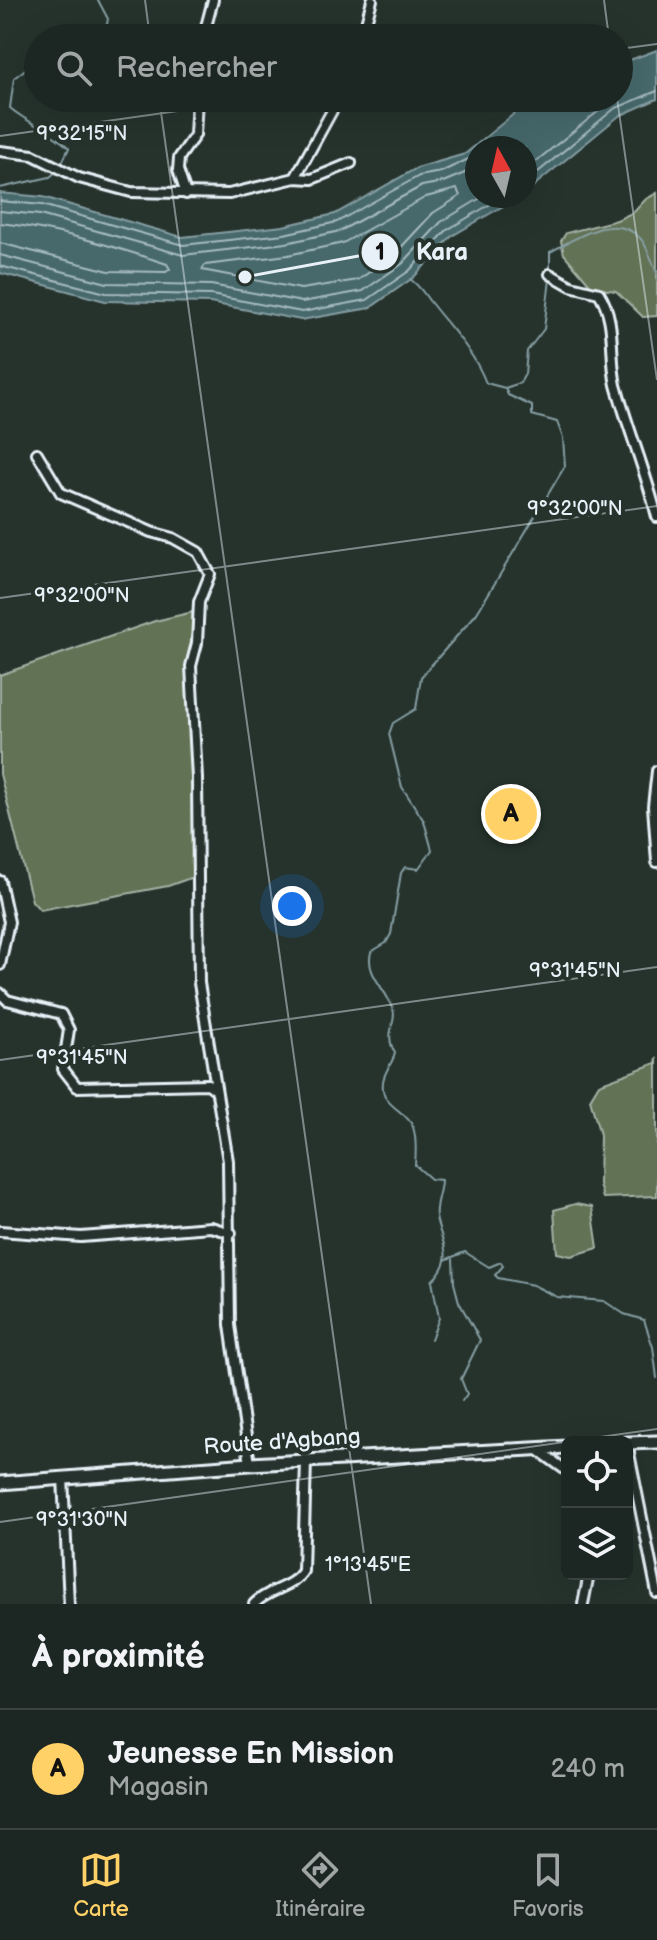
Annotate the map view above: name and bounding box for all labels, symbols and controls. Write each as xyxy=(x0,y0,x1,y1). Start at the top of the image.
search box xyxy=(24,24,633,112)
icon: search xyxy=(52,46,96,90)
text: Rechercher xyxy=(116,50,277,86)
text: 9°32'15"N xyxy=(36,122,128,146)
north arrow xyxy=(465,136,537,208)
callout: Kara xyxy=(360,228,484,276)
text: 1 xyxy=(375,238,385,267)
text: Kara xyxy=(416,238,468,267)
text: 9°32'00"N xyxy=(527,497,623,521)
text: 9°32'00"N xyxy=(34,584,130,608)
pin: A xyxy=(485,784,537,844)
your location xyxy=(272,886,312,926)
text: 9°31'45"N xyxy=(529,959,621,983)
text: 9°31'45"N xyxy=(36,1046,128,1070)
street label: Route d'Agbang xyxy=(203,1423,361,1461)
map controls xyxy=(561,1436,633,1580)
button: locate xyxy=(561,1436,633,1508)
text: 9°31'30"N xyxy=(36,1508,128,1532)
button: layers xyxy=(561,1508,633,1580)
text: 1°13'45"E xyxy=(325,1553,411,1577)
text: À proximité xyxy=(32,1636,205,1677)
text: Jeunesse En Mission xyxy=(108,1736,394,1772)
text: A xyxy=(50,1754,66,1785)
text: 240 m xyxy=(550,1754,625,1785)
text: Magasin xyxy=(108,1772,209,1803)
tab: Carte xyxy=(73,1848,129,1923)
tab: Itinéraire xyxy=(275,1848,365,1923)
tab: Favoris xyxy=(512,1848,584,1923)

